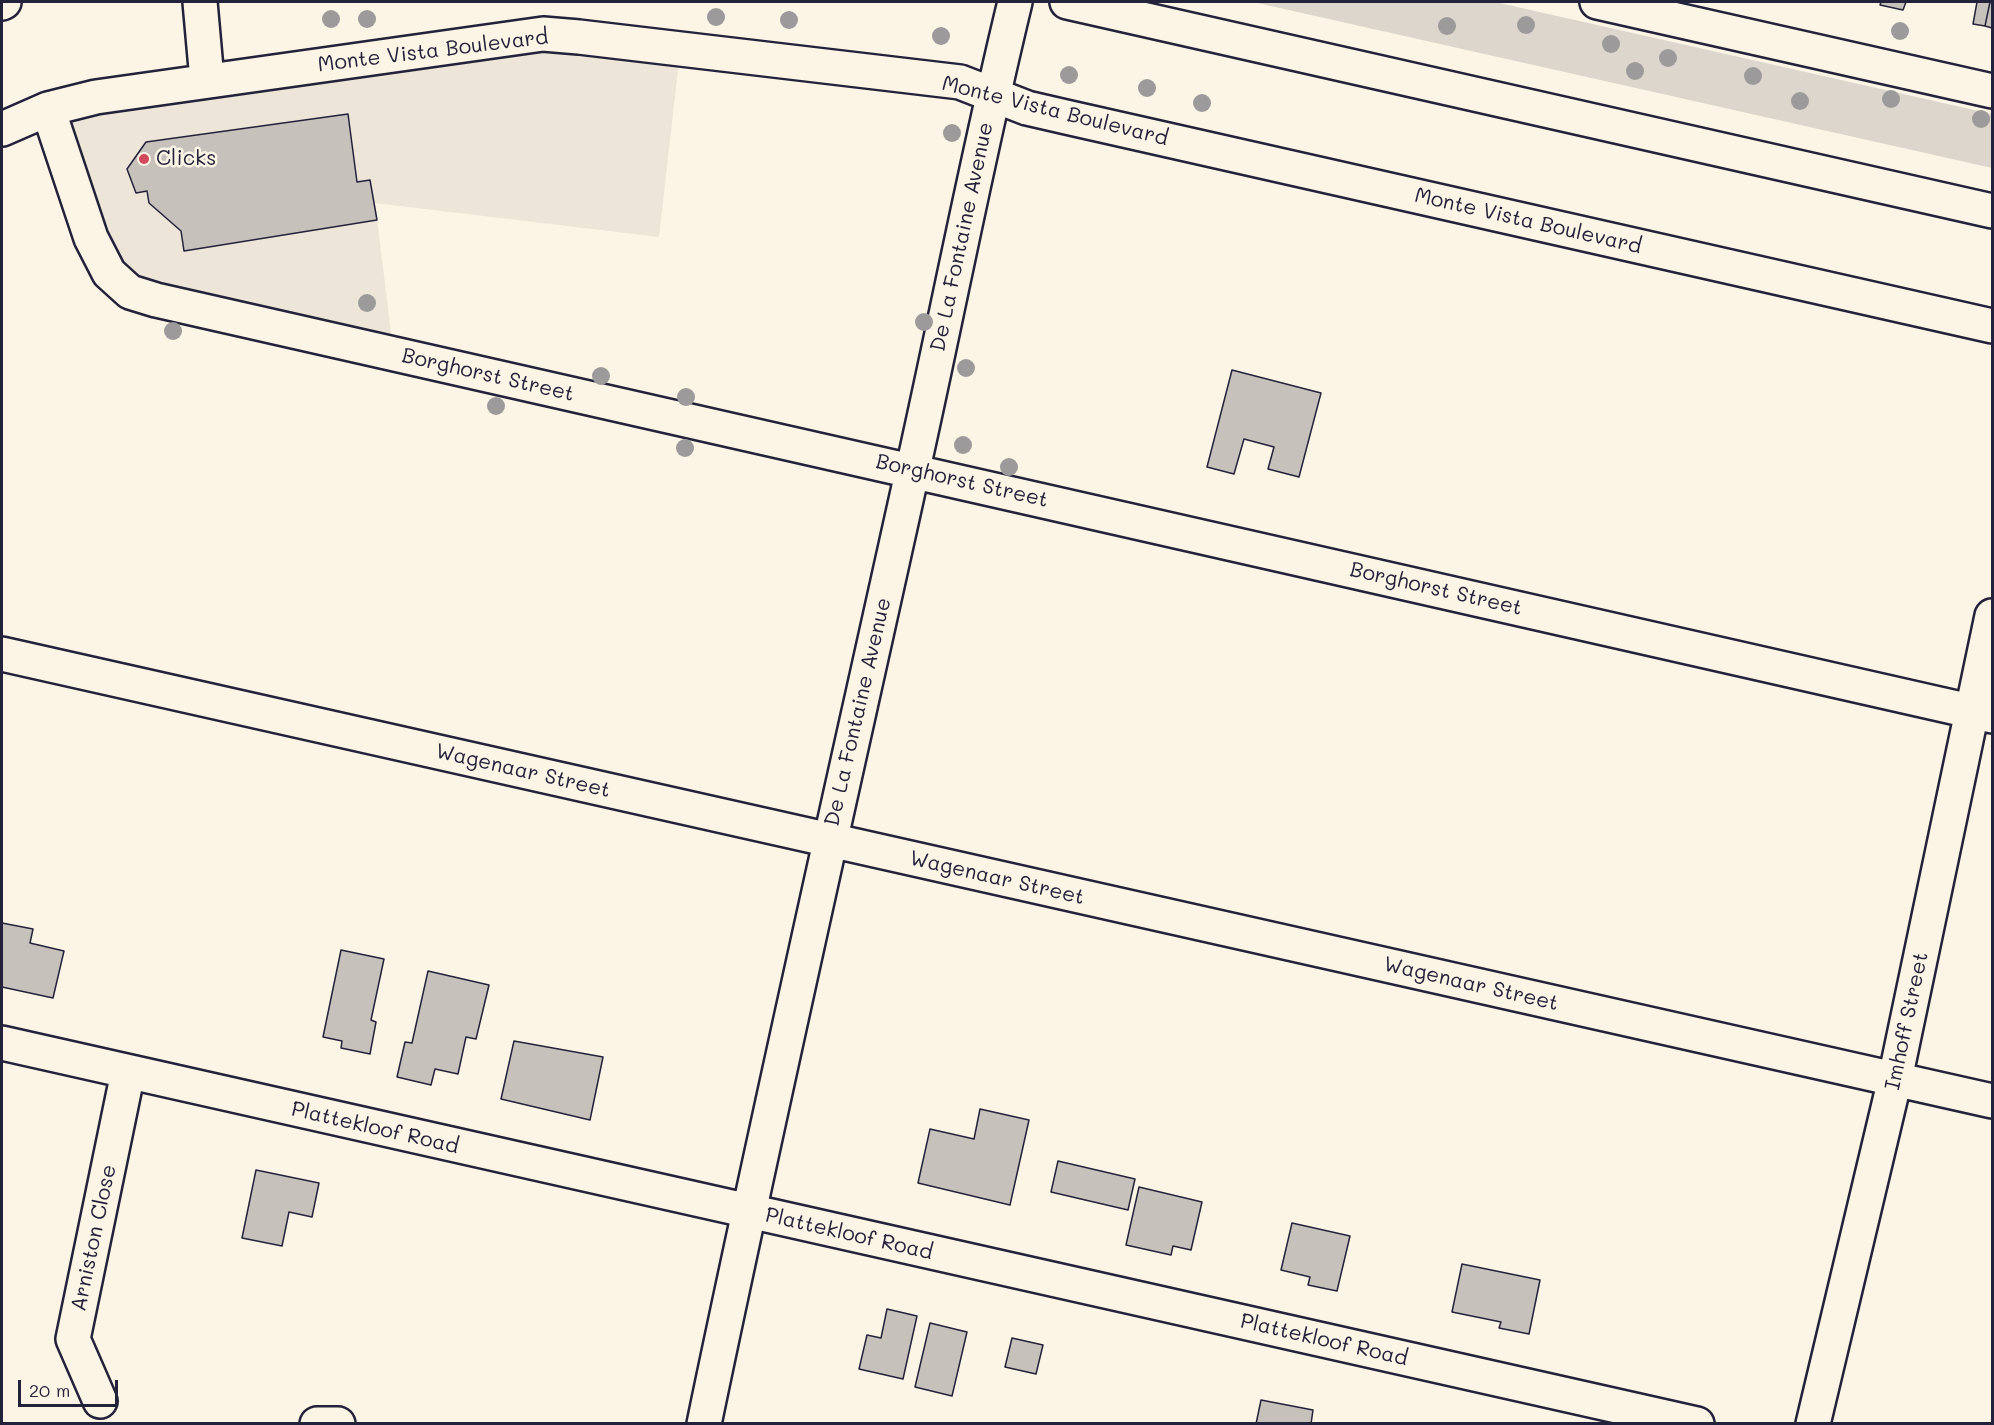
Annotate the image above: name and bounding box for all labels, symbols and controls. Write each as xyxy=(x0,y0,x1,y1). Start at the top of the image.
street label: Monte Vista Boulevard xyxy=(316,24,550,78)
street label: Monte Vista Boulevard xyxy=(939,71,1171,151)
street label: De La Fontaine Avenue xyxy=(925,120,999,354)
place label: Clicks xyxy=(156,146,216,172)
marker: Clicks xyxy=(137,152,151,166)
street label: Monte Vista Boulevard xyxy=(1412,183,1644,259)
street label: Borghorst Street xyxy=(399,343,577,407)
street label: Borghorst Street xyxy=(873,449,1051,513)
street label: Borghorst Street xyxy=(1347,557,1525,621)
street label: De La Fontaine Avenue xyxy=(819,595,897,829)
street label: Wagenaar Street xyxy=(433,739,613,803)
street label: Wagenaar Street xyxy=(907,846,1087,910)
street label: Imhoff Street xyxy=(1880,950,1934,1092)
street label: Wagenaar Street xyxy=(1381,952,1561,1016)
street label: Plattekloof Road xyxy=(289,1096,461,1160)
street label: Arniston Close xyxy=(66,1162,122,1314)
street label: Plattekloof Road xyxy=(763,1202,935,1266)
street label: Plattekloof Road xyxy=(1238,1308,1410,1372)
scale bar xyxy=(21,1368,122,1406)
text: 20 m xyxy=(29,1378,70,1402)

